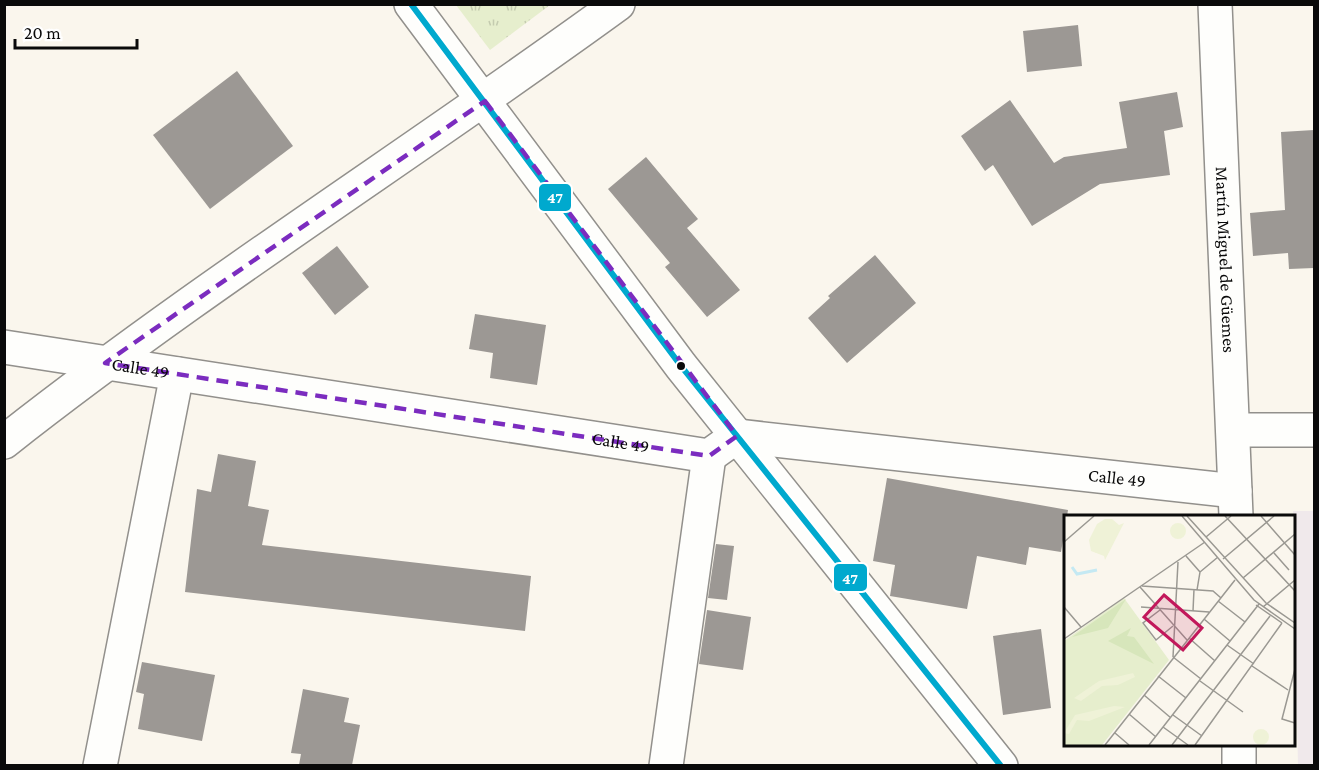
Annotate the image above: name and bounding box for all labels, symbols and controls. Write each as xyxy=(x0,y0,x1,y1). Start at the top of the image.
scale bar xyxy=(15,12,136,50)
text: 20 m xyxy=(24,23,61,43)
street label: Martín Miguel de Güemes xyxy=(1212,166,1239,353)
line badge: 47 xyxy=(538,183,572,212)
text: 47 xyxy=(547,189,563,206)
street label: Calle 49 xyxy=(110,354,170,382)
unlabelled marker xyxy=(675,360,687,372)
street label: Calle 49 xyxy=(591,428,651,457)
street label: Calle 49 xyxy=(1087,465,1147,491)
inset map xyxy=(1064,515,1295,746)
line badge: 47 xyxy=(833,563,868,592)
text: 47 xyxy=(842,570,858,587)

